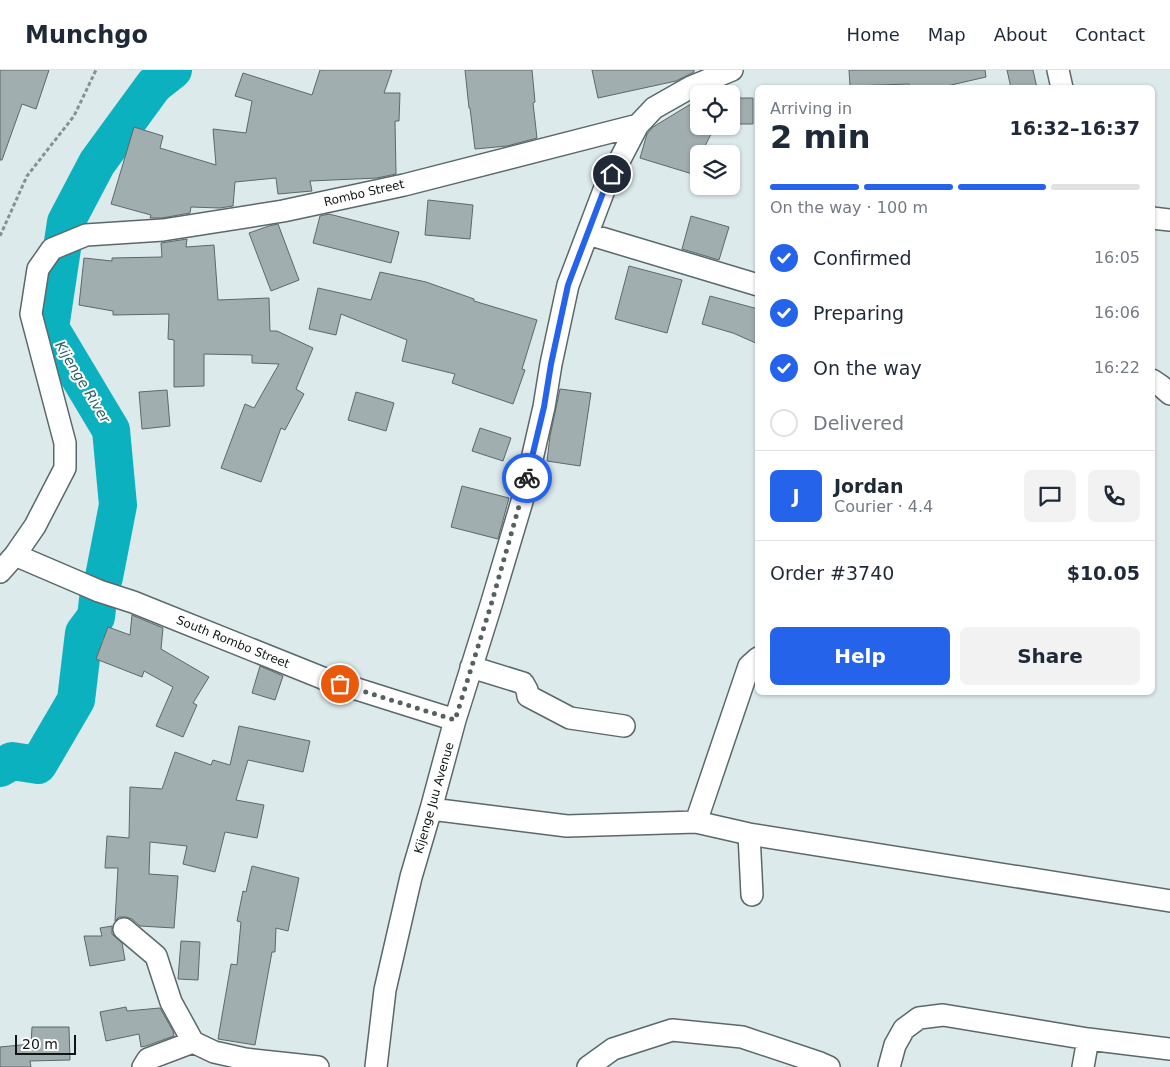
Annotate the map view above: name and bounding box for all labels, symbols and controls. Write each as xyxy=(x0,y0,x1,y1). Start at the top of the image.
text: Munchgo xyxy=(25,21,148,49)
text: Home xyxy=(847,24,900,45)
text: Map xyxy=(928,24,966,45)
text: About xyxy=(994,24,1047,45)
text: Contact xyxy=(1075,24,1145,45)
map controls xyxy=(690,85,740,195)
button: locate xyxy=(690,85,740,135)
text: Arriving in xyxy=(770,99,852,118)
text: 16:32–16:37 xyxy=(1010,117,1140,139)
text: 2 min xyxy=(770,118,871,156)
button: layers xyxy=(690,145,740,195)
pin xyxy=(591,153,633,195)
icon: home xyxy=(598,160,626,188)
street label: Rombo Street xyxy=(322,177,406,209)
text: On the way · 100 m xyxy=(770,198,928,217)
icon: check xyxy=(770,244,798,272)
text: Confirmed xyxy=(813,247,912,269)
text: 16:05 xyxy=(1094,248,1140,267)
icon: check xyxy=(770,299,798,327)
text: Preparing xyxy=(813,302,904,324)
text: 16:06 xyxy=(1094,303,1140,322)
water label: Kijenge River xyxy=(52,338,114,427)
icon: check xyxy=(770,354,798,382)
text: On the way xyxy=(813,357,922,379)
text: 16:22 xyxy=(1094,358,1140,377)
text: Delivered xyxy=(813,412,904,434)
courier xyxy=(502,453,552,503)
icon: bike xyxy=(513,464,541,492)
button: chat xyxy=(1024,470,1076,522)
button: phone xyxy=(1088,470,1140,522)
text: Jordan xyxy=(834,475,903,497)
text: J xyxy=(792,485,800,507)
text: Courier · 4.4 xyxy=(834,497,933,516)
text: Order #3740 xyxy=(770,562,894,584)
text: $10.05 xyxy=(1067,562,1140,584)
street label: South Rombo Street xyxy=(174,613,292,671)
button: Help xyxy=(770,627,950,685)
button: Share xyxy=(960,627,1140,685)
pin xyxy=(319,663,361,705)
icon: bag xyxy=(326,670,354,698)
street label: Kijenge Juu Avenue xyxy=(411,741,457,855)
scale bar xyxy=(15,1032,76,1055)
text: 20 m xyxy=(22,1036,58,1052)

